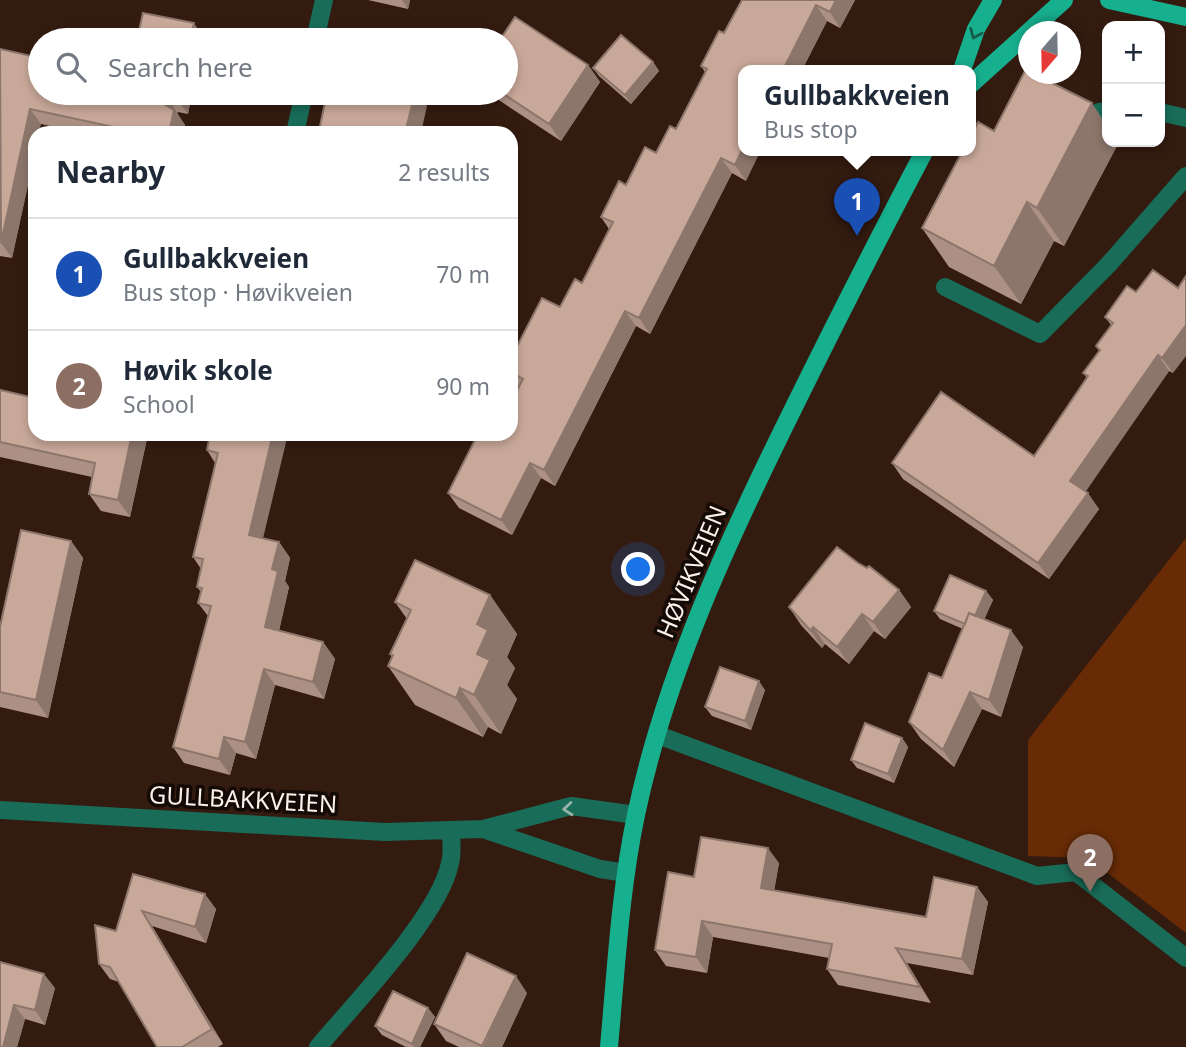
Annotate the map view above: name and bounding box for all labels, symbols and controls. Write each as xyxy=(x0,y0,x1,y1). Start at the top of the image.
north arrow xyxy=(1018,21,1081,84)
map controls xyxy=(1102,21,1165,147)
button: + xyxy=(1102,21,1165,84)
one-way arrow xyxy=(969,27,983,39)
search box xyxy=(28,28,518,105)
icon: search xyxy=(52,48,90,86)
text: Search here xyxy=(108,49,253,85)
popup xyxy=(738,65,976,156)
text: Gullbakkveien xyxy=(764,77,950,113)
button: − xyxy=(1102,84,1165,147)
text: Bus stop xyxy=(764,113,858,145)
text: Nearby xyxy=(56,151,165,192)
text: 2 results xyxy=(398,156,490,188)
pin: 1 xyxy=(834,178,880,236)
text: Gullbakkveien xyxy=(123,240,309,276)
text: 1 xyxy=(72,258,86,290)
text: 70 m xyxy=(436,258,490,290)
text: Bus stop · Høvikveien xyxy=(123,276,353,308)
text: Høvik skole xyxy=(123,352,273,388)
text: 2 xyxy=(72,370,86,402)
text: 90 m xyxy=(436,370,490,402)
text: School xyxy=(123,388,195,420)
street label: HØVIKVEIEN xyxy=(648,500,733,643)
your location xyxy=(621,552,655,586)
street label: GULLBAKKVEIEN xyxy=(148,777,338,820)
one-way arrow xyxy=(562,801,573,816)
pin: 2 xyxy=(1067,834,1113,892)

